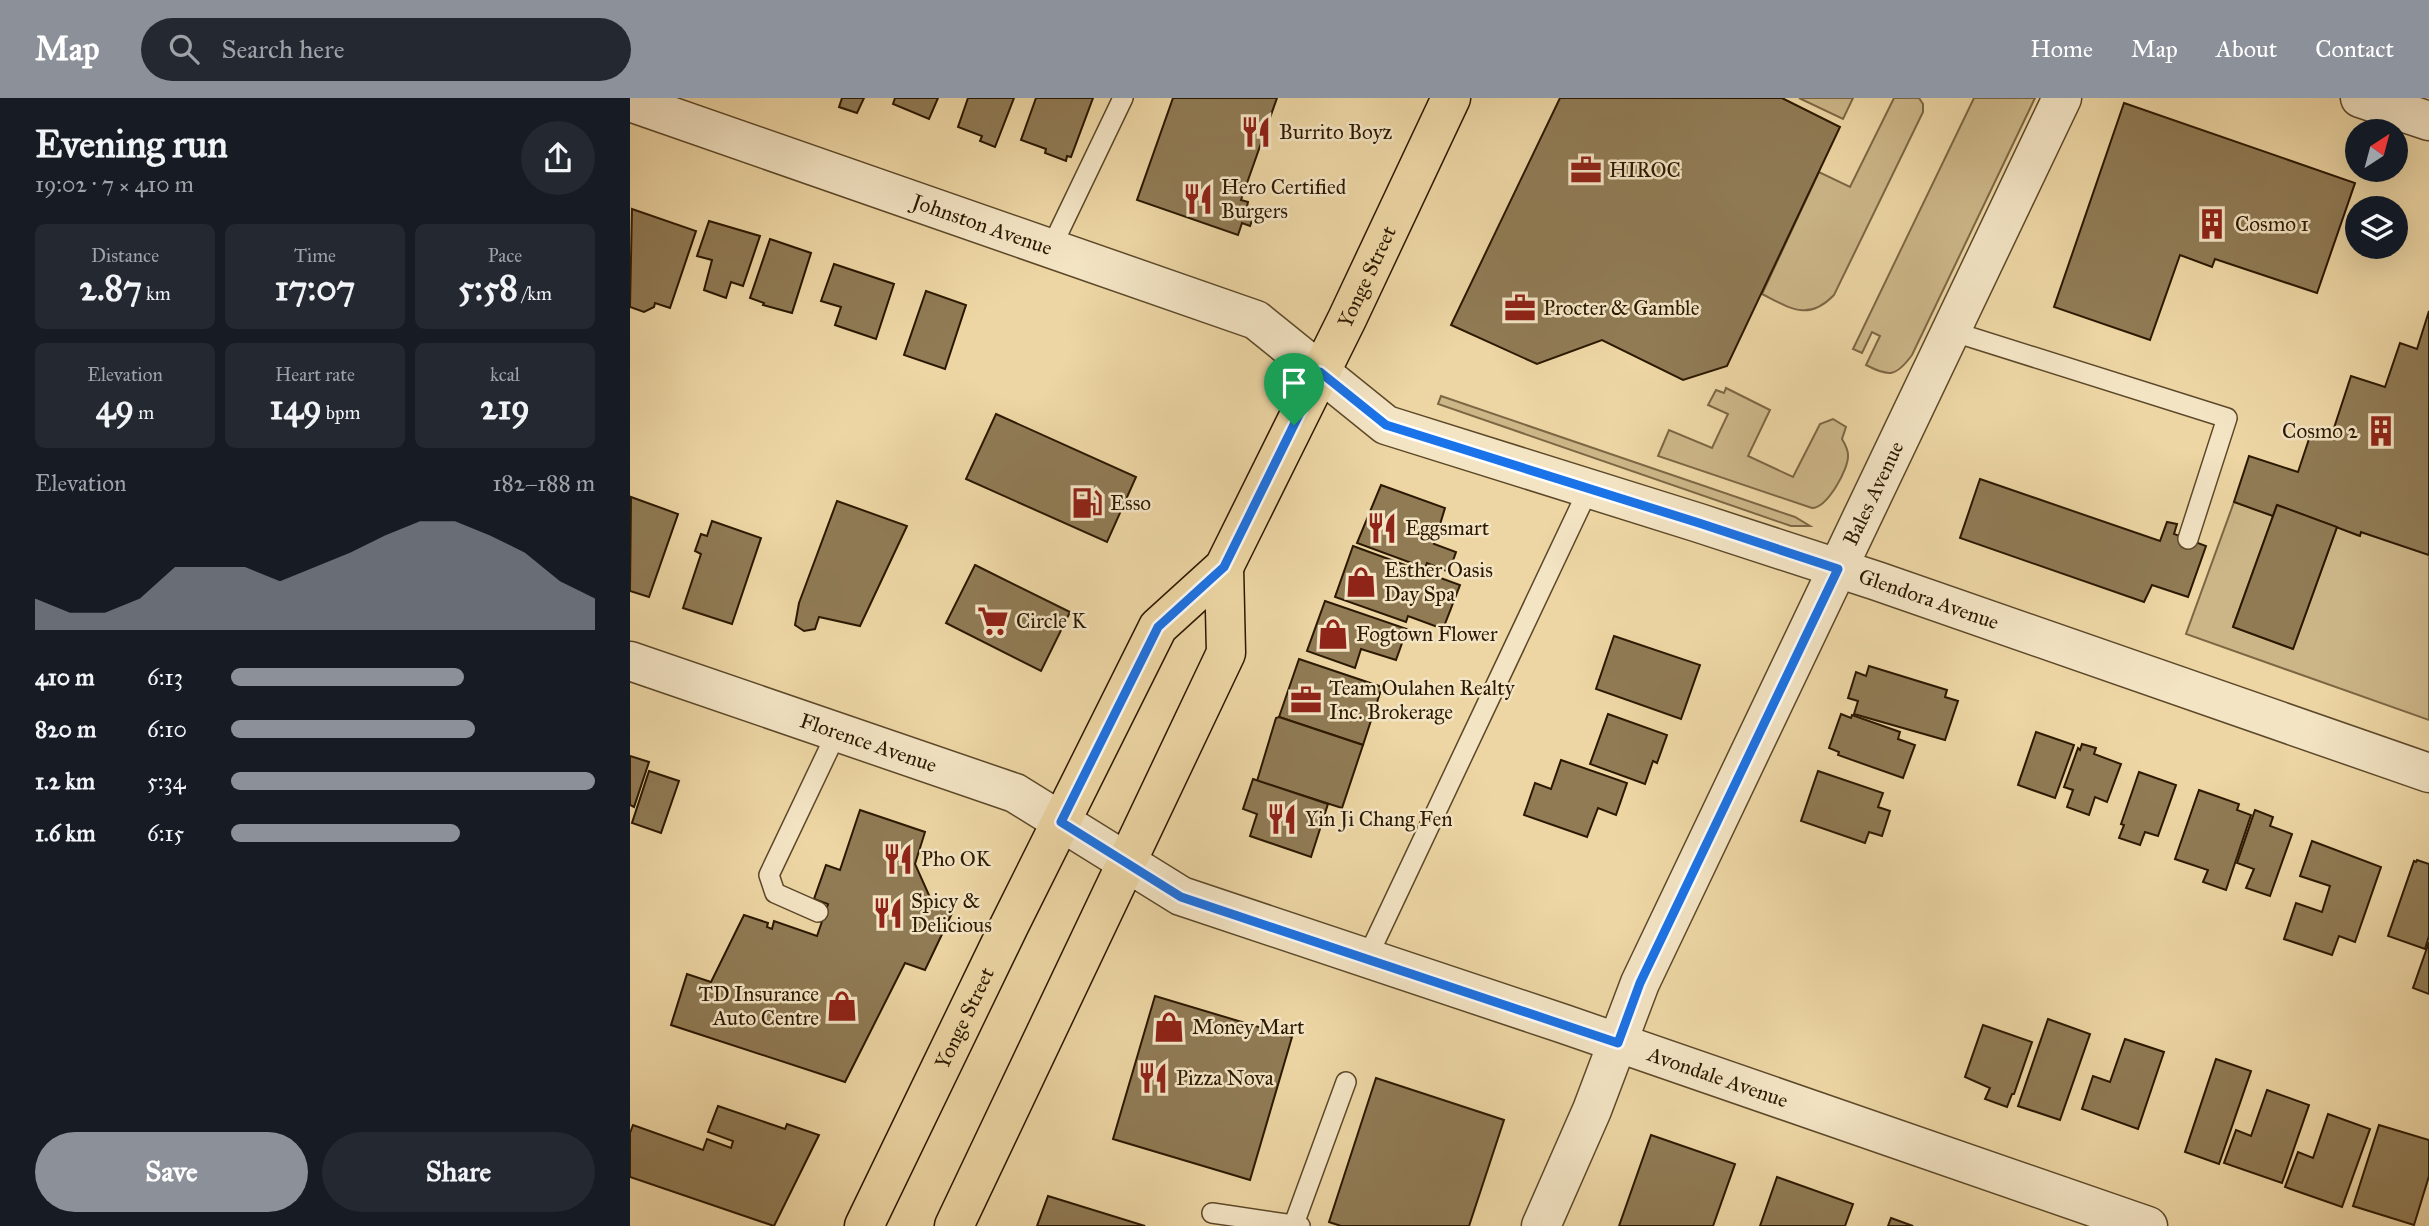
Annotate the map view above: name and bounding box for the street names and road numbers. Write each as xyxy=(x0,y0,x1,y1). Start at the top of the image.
street label: Johnston Avenue xyxy=(907,188,1056,261)
street label: Yonge Street xyxy=(1332,221,1402,332)
street label: Bales Avenue xyxy=(1838,437,1910,550)
street label: Glendora Avenue xyxy=(1855,563,2003,635)
street label: Florence Avenue xyxy=(796,707,941,778)
street label: Yonge Street xyxy=(929,963,1000,1073)
street label: Avondale Avenue xyxy=(1643,1041,1792,1114)

